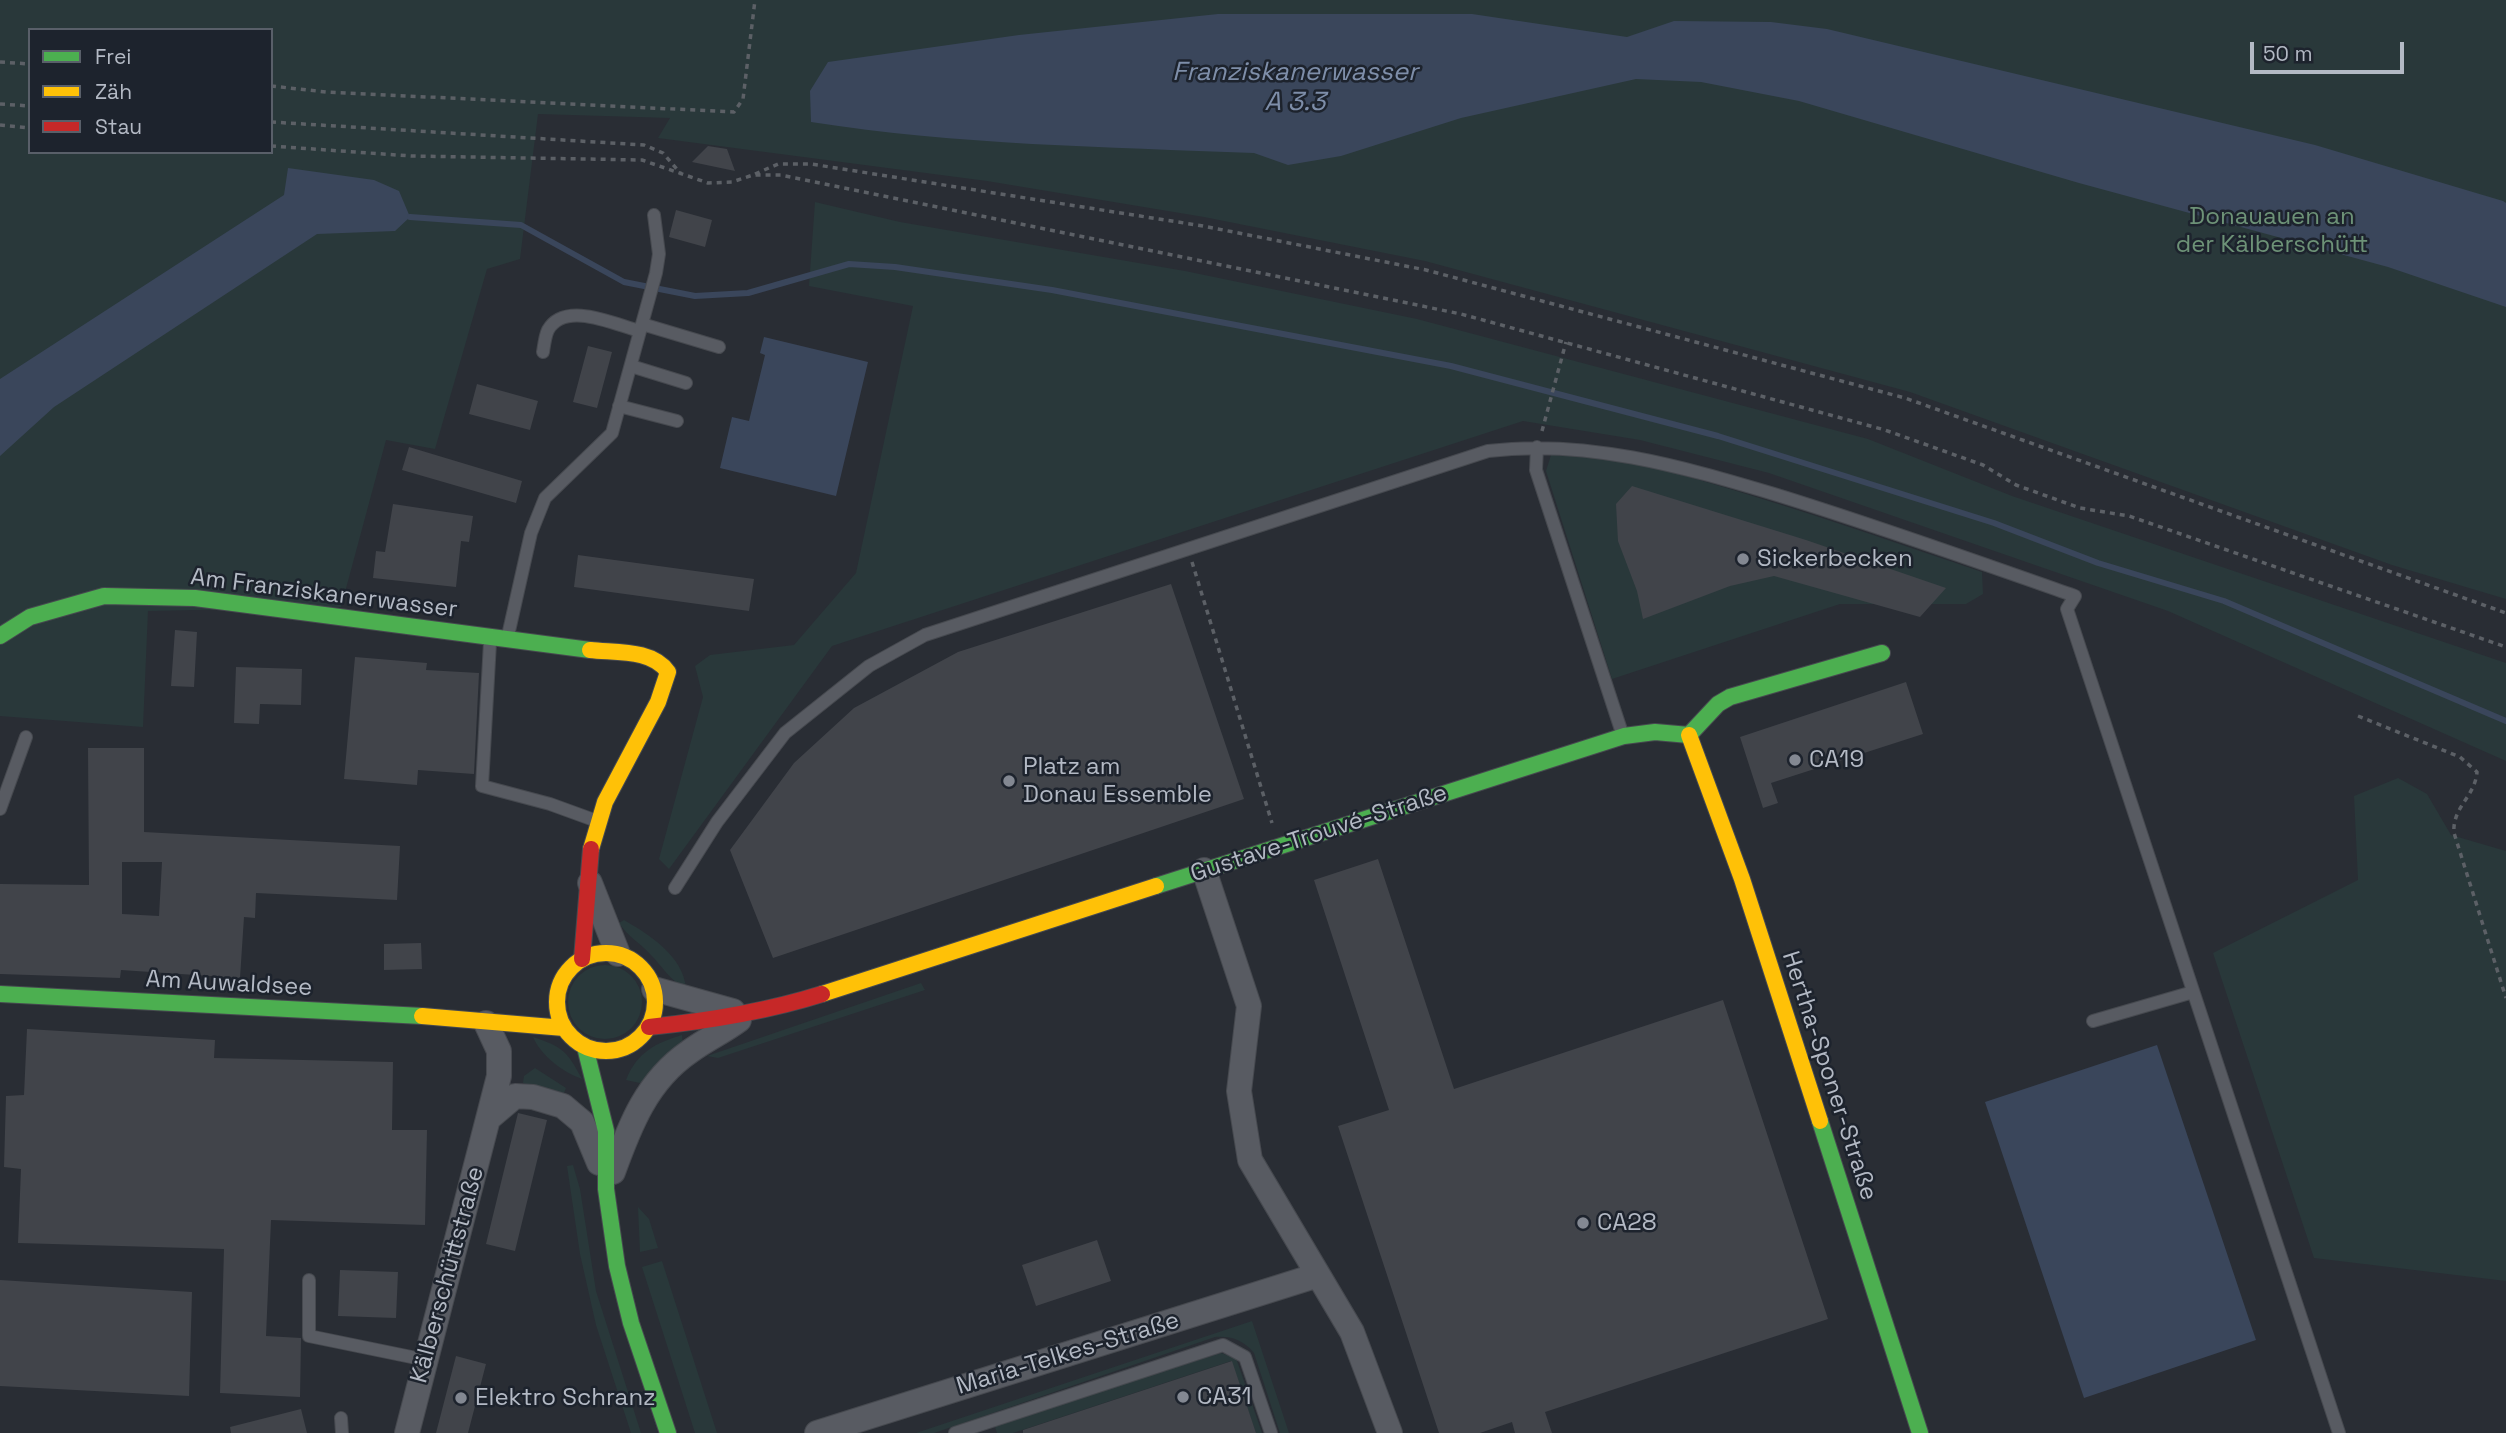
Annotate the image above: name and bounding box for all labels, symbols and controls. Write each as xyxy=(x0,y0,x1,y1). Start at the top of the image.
legend xyxy=(28,28,273,154)
scale bar xyxy=(2254,28,2408,72)
text: 50 m xyxy=(2263,40,2313,67)
text: Frei xyxy=(95,43,131,70)
water label: Franziskanerwasser A 3.3 xyxy=(1172,57,1418,119)
text: Zäh xyxy=(95,78,132,105)
text: Stau xyxy=(95,113,142,140)
park label: Donauauen an der Kälberschütt xyxy=(2176,203,2368,259)
place label: Sickerbecken xyxy=(1757,545,1913,573)
marker: Sickerbecken xyxy=(1735,551,1751,567)
street label: Am Franziskanerwasser xyxy=(189,563,459,625)
place label: CA19 xyxy=(1809,746,1864,774)
marker: CA19 xyxy=(1787,752,1803,768)
place label: Platz am Donau Essemble xyxy=(1023,753,1212,809)
marker: Platz am Donau Essemble xyxy=(1001,773,1017,789)
street label: Gustave-Trouvé-Straße xyxy=(1187,779,1451,889)
street label: Hertha-Sponer-Straße xyxy=(1775,948,1883,1204)
street label: Am Auwaldsee xyxy=(145,965,313,1003)
street label: Kälberschüttstraße xyxy=(405,1164,491,1386)
place label: CA28 xyxy=(1597,1209,1657,1237)
marker: CA28 xyxy=(1575,1215,1591,1231)
street label: Maria-Telkes-Straße xyxy=(953,1306,1183,1402)
place label: CA31 xyxy=(1197,1383,1252,1411)
place label: Elektro Schranz xyxy=(475,1384,656,1412)
marker: CA31 xyxy=(1175,1389,1191,1405)
marker: Elektro Schranz xyxy=(453,1390,469,1406)

